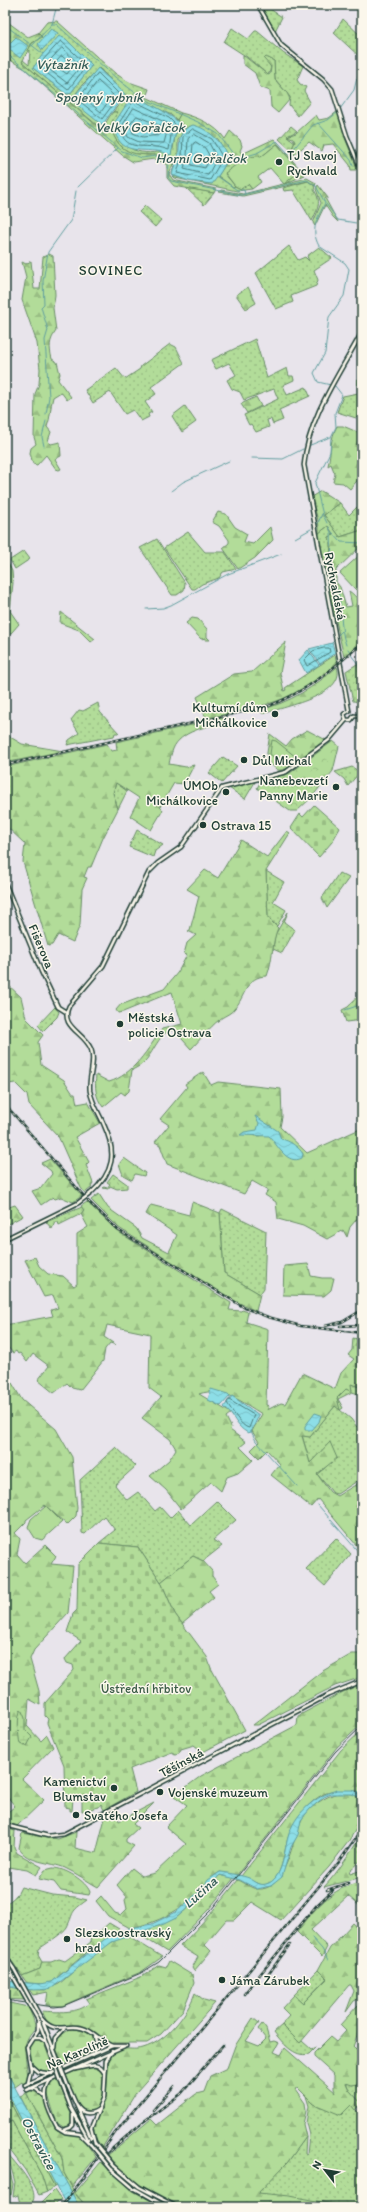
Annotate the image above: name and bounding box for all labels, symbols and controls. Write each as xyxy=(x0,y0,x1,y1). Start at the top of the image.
water label: Výtažník xyxy=(36,56,89,73)
water label: Spojený rybník xyxy=(55,89,144,106)
water label: Velký Gořalčok xyxy=(95,119,186,136)
place label: TJ Slavoj Rychvald xyxy=(287,148,337,178)
water label: Horní Gořalčok xyxy=(155,150,247,167)
marker: TJ Slavoj Rychvald xyxy=(274,157,284,167)
district label: SOVINEC xyxy=(79,262,143,279)
street label: Rychvaldská xyxy=(322,551,350,622)
place label: Kulturní dům Michálkovice xyxy=(192,700,267,730)
marker: Kulturní dům Michálkovice xyxy=(270,709,280,719)
place label: Důl Michal xyxy=(252,753,311,768)
marker: Důl Michal xyxy=(239,755,249,765)
place label: Nanebevzetí Panny Marie xyxy=(259,773,329,803)
place label: ÚMOb Michálkovice xyxy=(146,778,218,808)
marker: Nanebevzetí Panny Marie xyxy=(331,782,341,792)
marker: ÚMOb Michálkovice xyxy=(221,787,231,797)
place label: Ostrava 15 xyxy=(211,818,271,833)
marker: Ostrava 15 xyxy=(198,820,208,830)
street label: Fišerova xyxy=(26,922,58,971)
place label: Městská policie Ostrava xyxy=(128,1010,212,1040)
marker: Městská policie Ostrava xyxy=(115,1019,125,1029)
park label: Ústřední hřbitov xyxy=(101,1681,191,1696)
street label: Těšínská xyxy=(157,1744,206,1780)
place label: Kamenictví Blumstav xyxy=(43,1774,107,1804)
marker: Kamenictví Blumstav xyxy=(109,1783,119,1793)
place label: Vojenské muzeum xyxy=(168,1785,268,1800)
marker: Vojenské muzeum xyxy=(155,1787,165,1797)
place label: Svatého Josefa xyxy=(84,1808,168,1823)
marker: Svatého Josefa xyxy=(71,1810,81,1820)
water label: Lučina xyxy=(180,1872,221,1912)
place label: Slezskoostravský hrad xyxy=(75,1925,171,1955)
marker: Slezskoostravský hrad xyxy=(62,1934,72,1944)
place label: Jáma Zárubek xyxy=(230,1973,310,1988)
marker: Jáma Zárubek xyxy=(217,1975,227,1985)
street label: Na Karolíně xyxy=(44,2033,110,2072)
water label: Ostravice xyxy=(18,2114,60,2174)
north arrow xyxy=(305,2150,345,2190)
text: N xyxy=(309,2159,324,2172)

